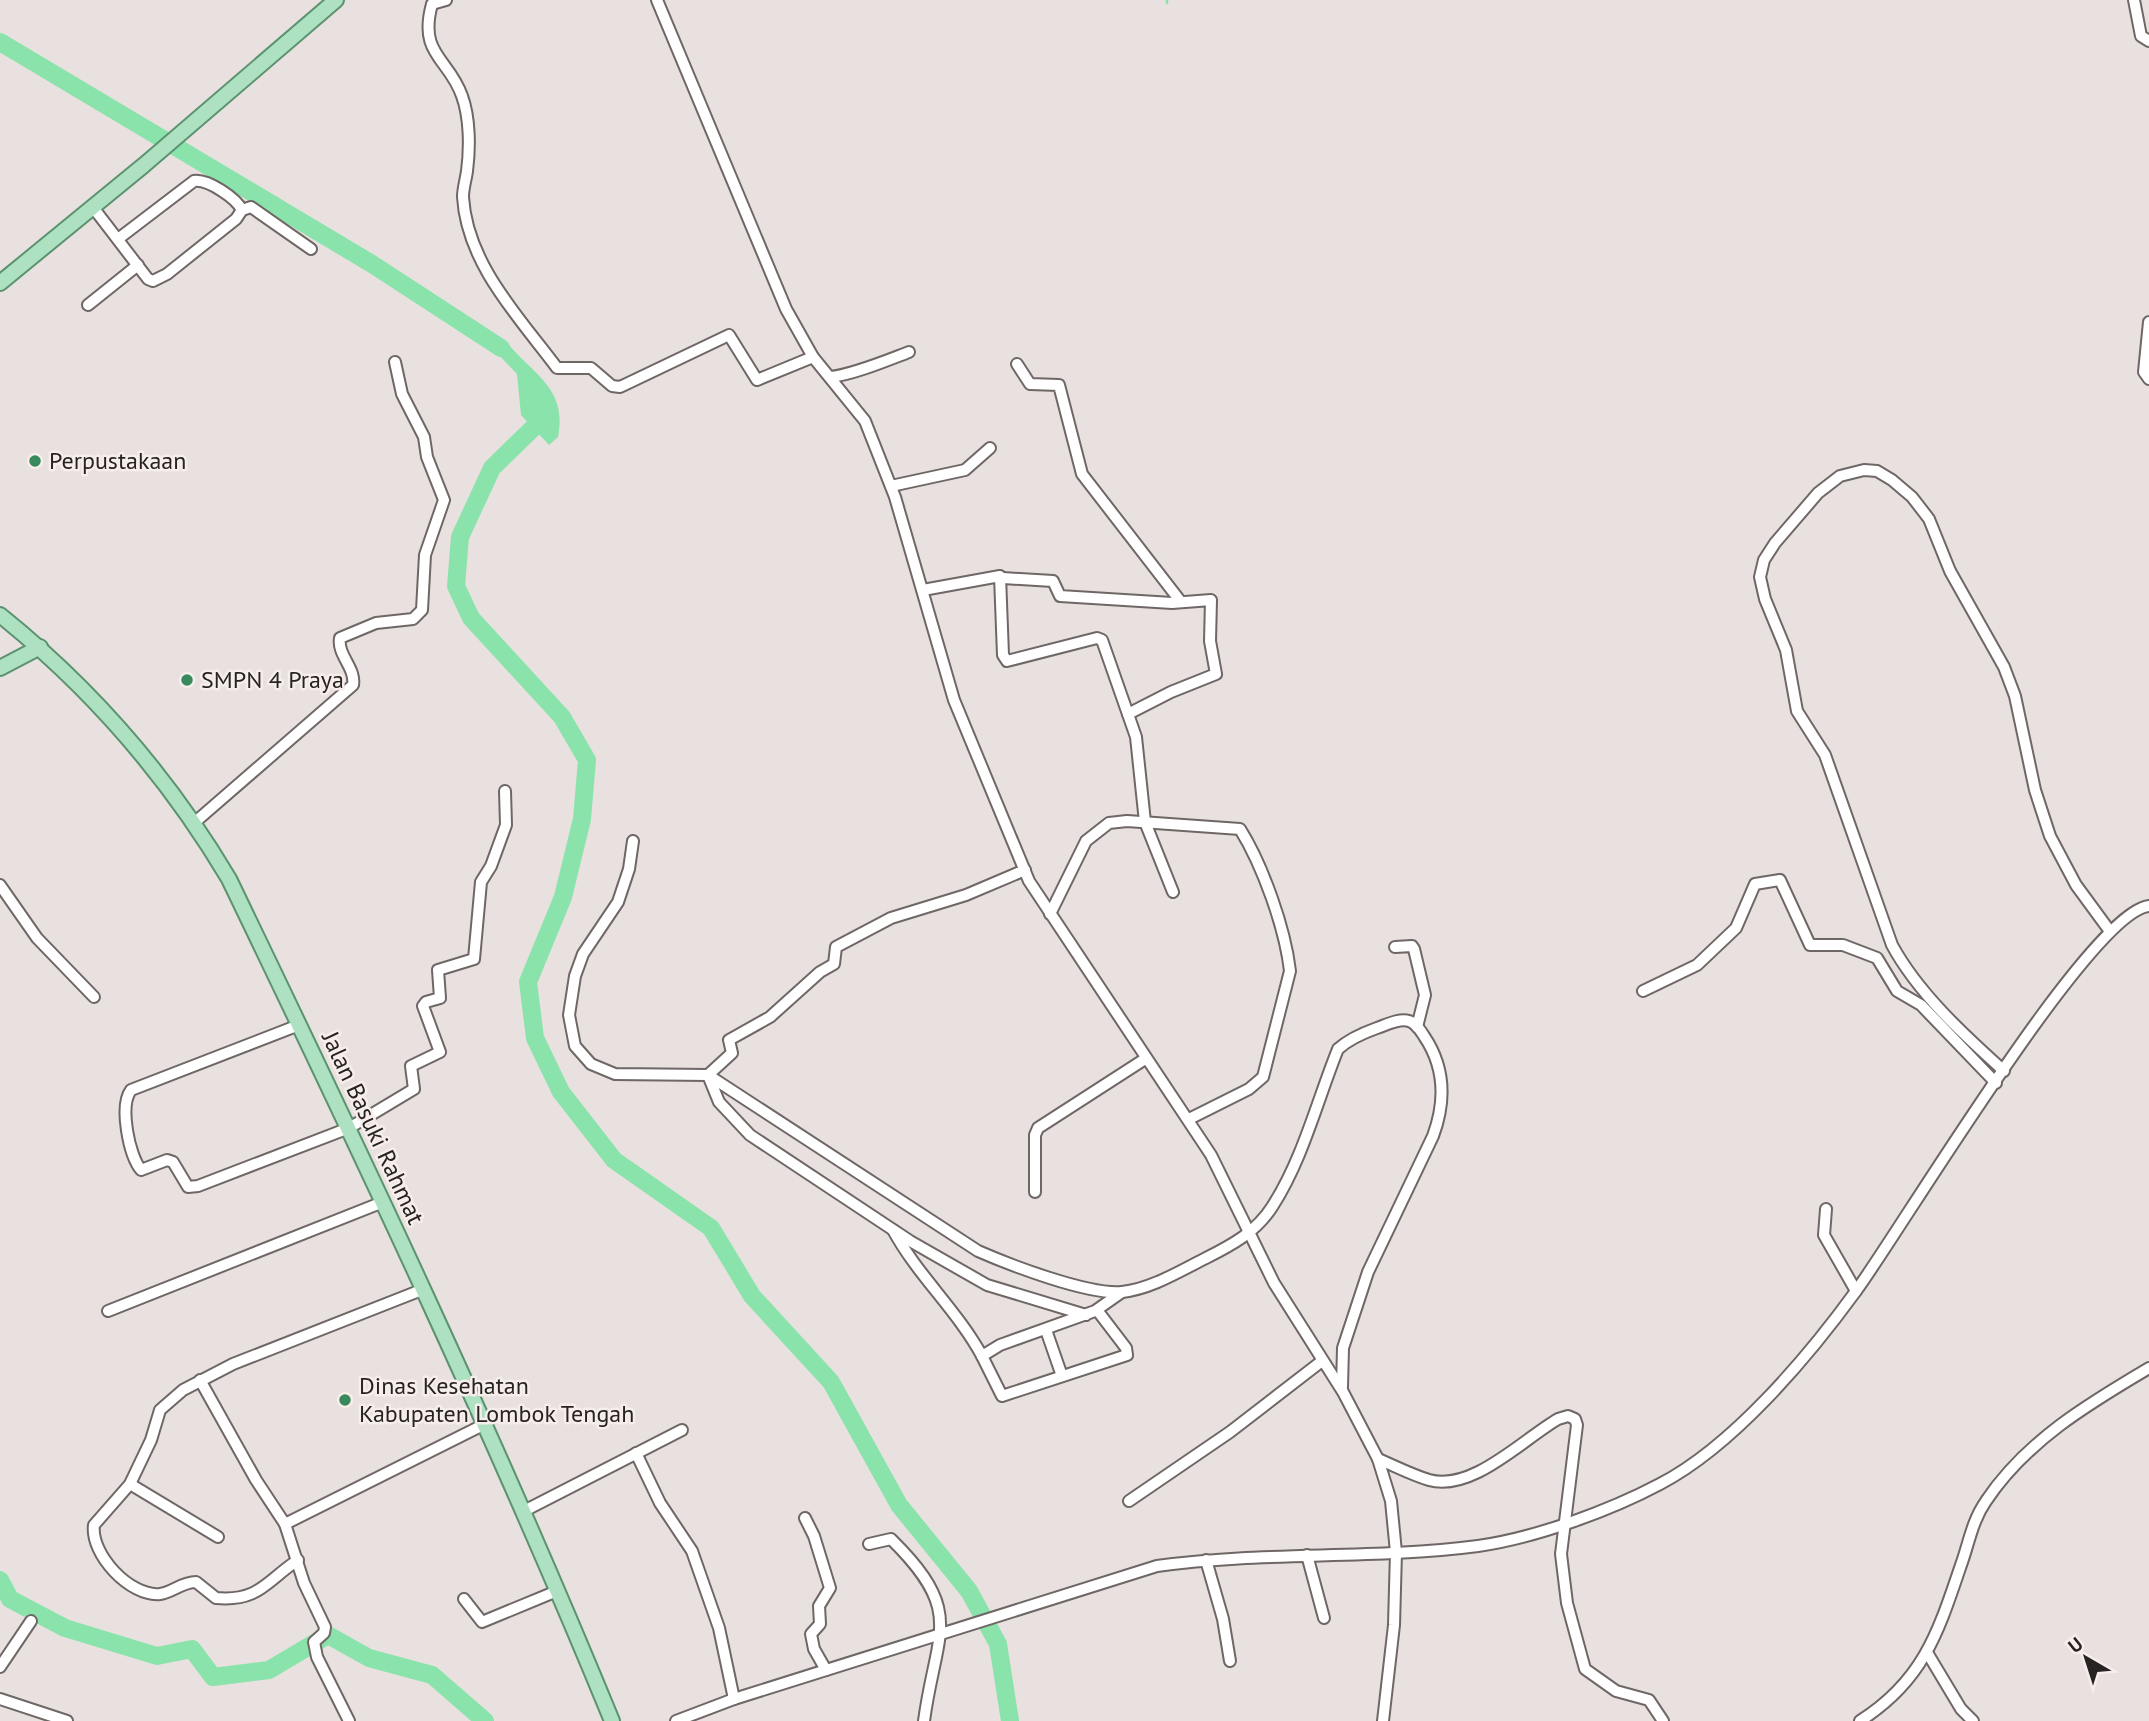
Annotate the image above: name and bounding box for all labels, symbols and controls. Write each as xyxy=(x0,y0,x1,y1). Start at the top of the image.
place label: Perpustakaan xyxy=(49,445,186,476)
marker: Perpustakaan xyxy=(27,453,43,469)
place label: SMPN 4 Praya xyxy=(201,664,344,695)
marker: SMPN 4 Praya xyxy=(179,672,195,688)
street label: Jalan Basuki Rahmat xyxy=(315,1026,432,1229)
place label: Dinas Kesehatan Kabupaten Lombok Tengah xyxy=(359,1370,634,1429)
marker: Dinas Kesehatan Kabupaten Lombok Tengah xyxy=(337,1392,353,1408)
north arrow xyxy=(2051,1623,2121,1693)
text: U xyxy=(2063,1632,2087,1658)

